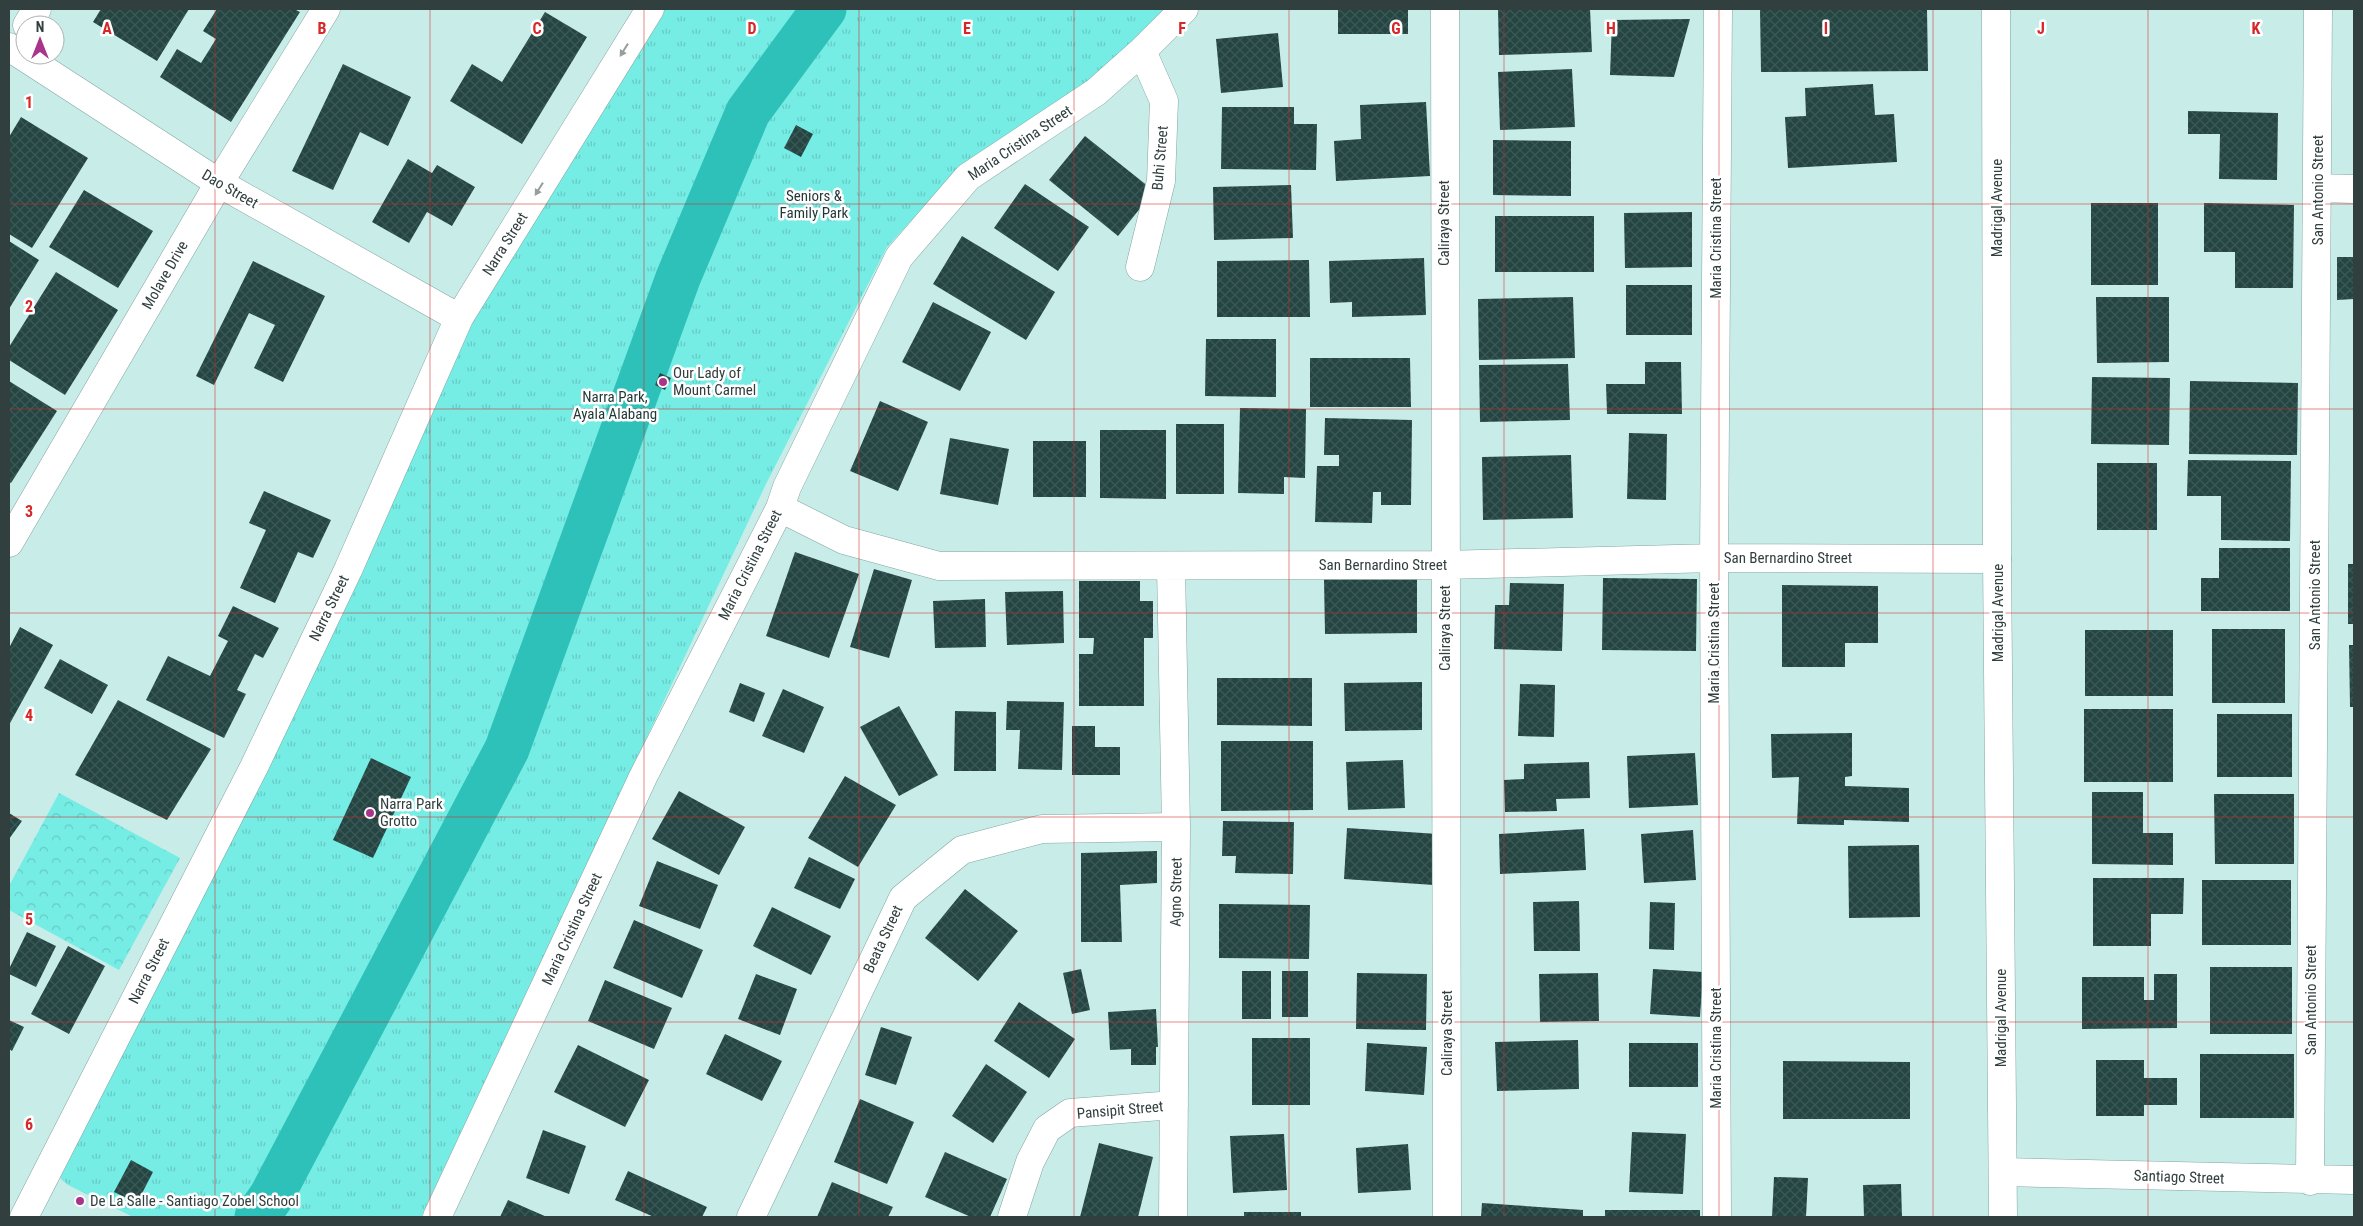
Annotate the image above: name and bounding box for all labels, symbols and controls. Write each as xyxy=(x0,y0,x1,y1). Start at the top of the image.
north arrow xyxy=(15,15,65,65)
text: N xyxy=(36,19,44,35)
text: A xyxy=(102,19,112,38)
text: B xyxy=(318,19,327,38)
text: C xyxy=(532,19,542,38)
text: D xyxy=(747,19,757,38)
text: E xyxy=(963,19,971,38)
text: F xyxy=(1178,19,1186,38)
text: G xyxy=(1391,19,1401,38)
text: H xyxy=(1606,19,1616,38)
text: I xyxy=(1824,19,1828,38)
text: J xyxy=(2037,19,2045,38)
text: K xyxy=(2252,19,2261,38)
one-way arrow xyxy=(620,44,629,57)
text: 1 xyxy=(25,93,33,112)
street label: Maria Cristina Street xyxy=(965,102,1075,184)
street label: Buhi Street xyxy=(1148,125,1172,191)
street label: San Antonio Street xyxy=(2309,135,2327,245)
street label: Madrigal Avenue xyxy=(1988,159,2006,257)
street label: Dao Street xyxy=(199,166,261,212)
street label: Maria Cristina Street xyxy=(1707,177,1725,299)
street label: Caliraya Street xyxy=(1435,180,1453,266)
one-way arrow xyxy=(534,182,544,195)
park label: Seniors & Family Park xyxy=(780,187,849,222)
street label: Narra Street xyxy=(479,209,531,279)
street label: Molave Drive xyxy=(138,238,192,312)
text: 2 xyxy=(25,297,33,316)
place label: Our Lady of Mount Carmel xyxy=(673,364,756,399)
marker: Our Lady of Mount Carmel xyxy=(657,376,669,388)
park label: Narra Park, Ayala Alabang xyxy=(573,388,657,423)
text: 3 xyxy=(25,502,33,521)
street label: Maria Cristina Street xyxy=(714,507,786,623)
street label: San Antonio Street xyxy=(2306,540,2324,650)
street label: San Bernardino Street xyxy=(1724,549,1852,567)
street label: San Bernardino Street xyxy=(1319,556,1447,574)
street label: Madrigal Avenue xyxy=(1989,564,2007,662)
street label: Narra Street xyxy=(305,572,353,644)
street label: Maria Cristina Street xyxy=(1705,582,1723,704)
street label: Caliraya Street xyxy=(1436,585,1454,671)
text: 4 xyxy=(25,706,33,725)
place label: Narra Park Grotto xyxy=(380,795,443,830)
marker: Narra Park Grotto xyxy=(364,807,376,819)
street label: Agno Street xyxy=(1166,857,1186,927)
street label: Maria Cristina Street xyxy=(538,870,606,988)
street label: Beata Street xyxy=(859,902,907,976)
text: 5 xyxy=(25,910,33,929)
street label: Narra Street xyxy=(125,935,173,1007)
street label: San Antonio Street xyxy=(2302,945,2320,1055)
street label: Madrigal Avenue xyxy=(1992,969,2010,1067)
street label: Maria Cristina Street xyxy=(1707,987,1725,1109)
street label: Caliraya Street xyxy=(1438,990,1456,1076)
street label: Pansipit Street xyxy=(1076,1097,1164,1123)
text: 6 xyxy=(25,1115,33,1134)
street label: Santiago Street xyxy=(2133,1166,2225,1188)
place label: De La Salle - Santiago Zobel School xyxy=(90,1192,299,1210)
marker: De La Salle - Santiago Zobel School xyxy=(74,1195,86,1207)

